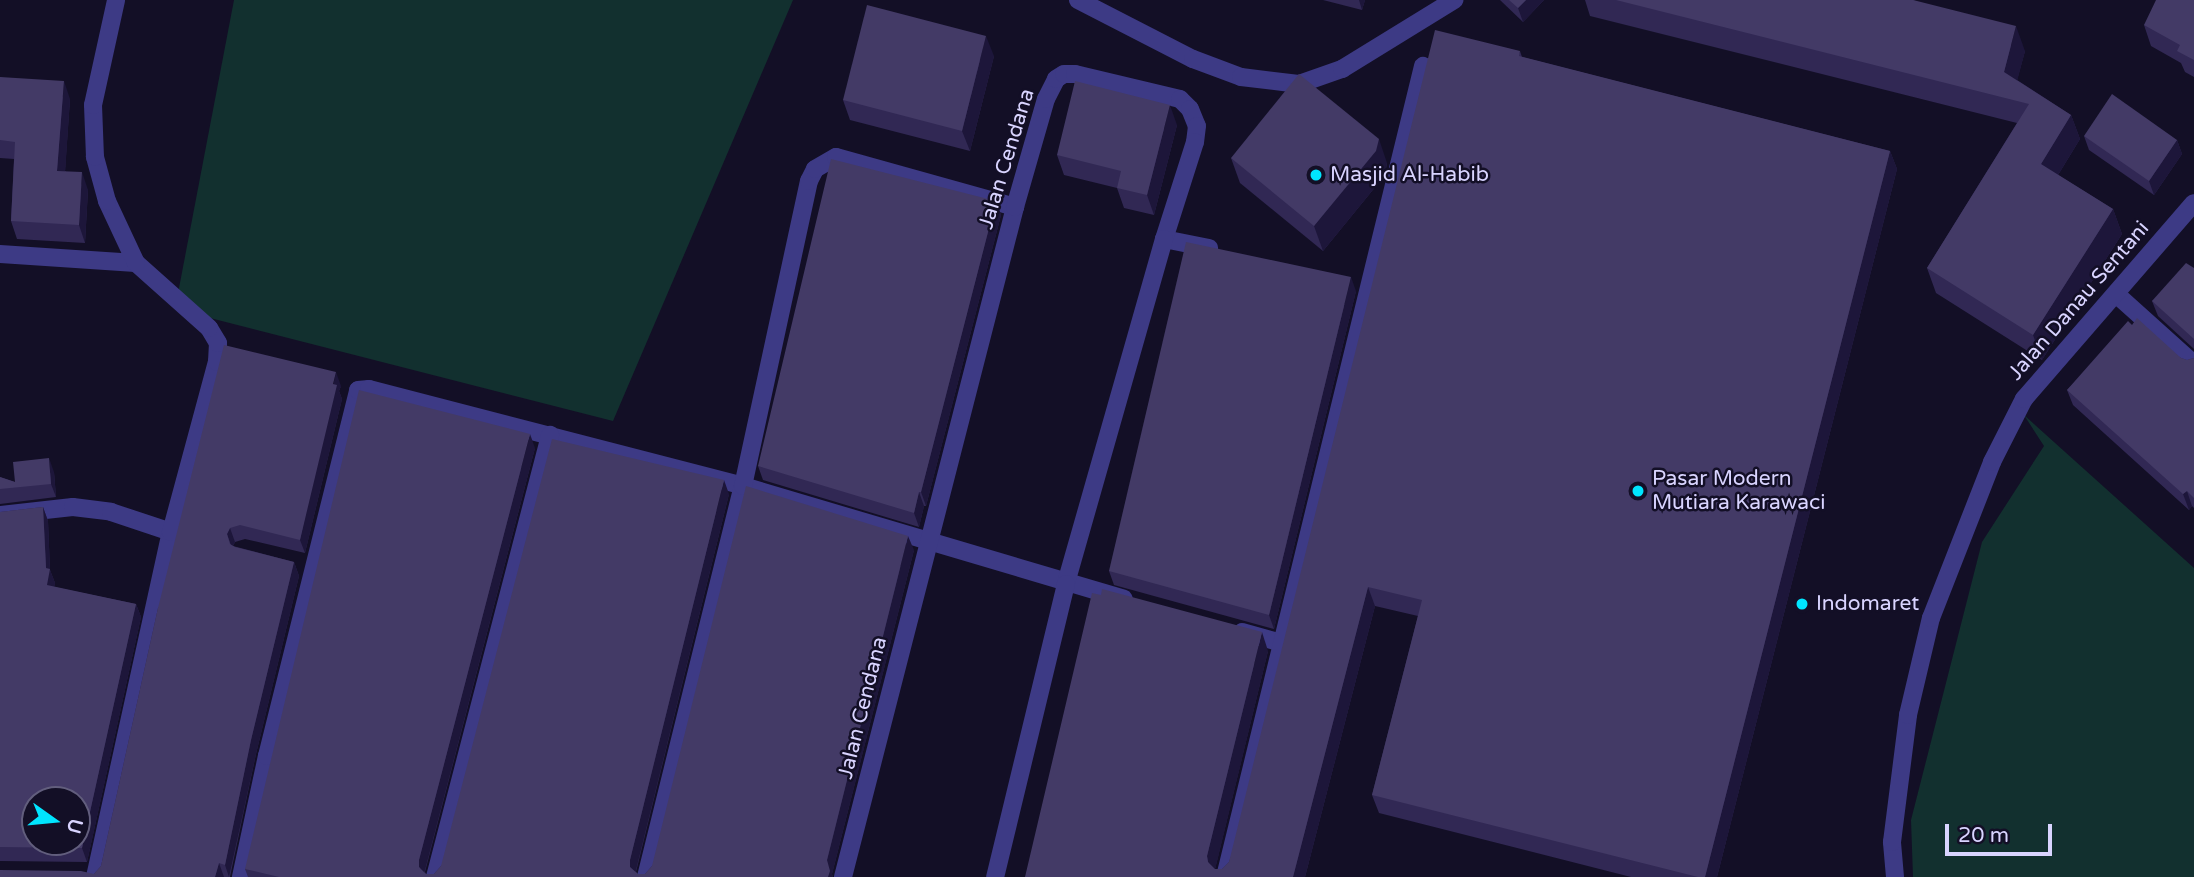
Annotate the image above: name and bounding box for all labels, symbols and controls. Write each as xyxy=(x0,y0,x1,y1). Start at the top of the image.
street label: Jalan Cendana xyxy=(974,86,1040,232)
place label: Masjid Al-Habib xyxy=(1330,162,1489,188)
marker: Masjid Al-Habib xyxy=(1308,167,1324,183)
street label: Jalan Danau Sentani xyxy=(2003,216,2155,386)
place label: Pasar Modern Mutiara Karawaci xyxy=(1652,466,1825,516)
marker: Pasar Modern Mutiara Karawaci xyxy=(1630,483,1646,499)
place label: Indomaret xyxy=(1816,591,1919,617)
marker: Indomaret xyxy=(1794,596,1810,612)
street label: Jalan Cendana xyxy=(833,634,893,782)
north arrow xyxy=(21,786,91,856)
scale bar xyxy=(1949,810,2056,854)
text: U xyxy=(62,816,87,836)
text: 20 m xyxy=(1958,823,2009,848)

